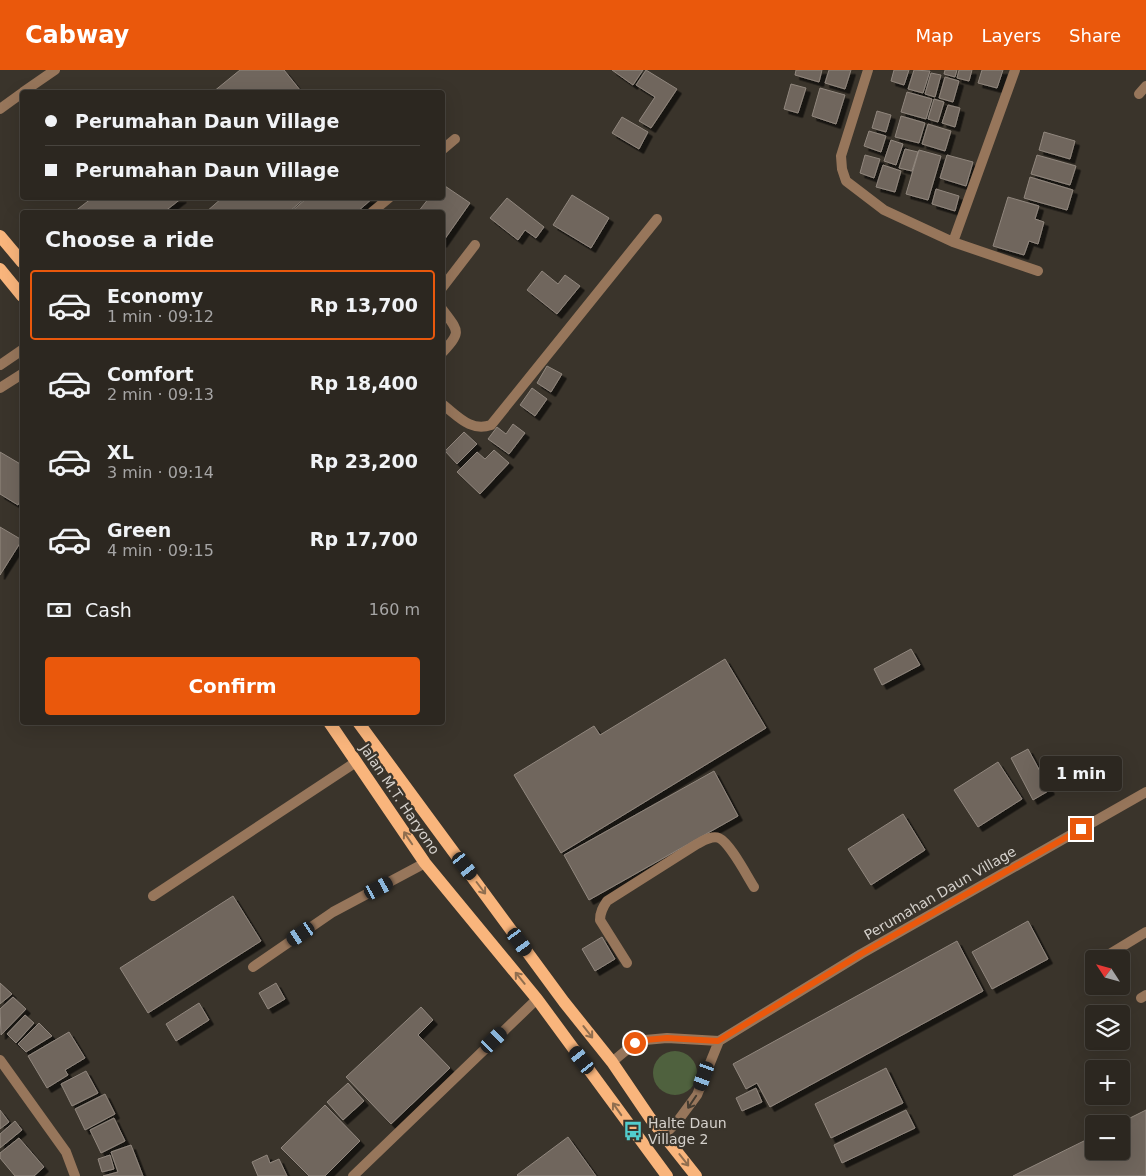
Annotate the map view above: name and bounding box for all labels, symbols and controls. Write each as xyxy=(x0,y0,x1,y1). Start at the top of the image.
text: Cabway xyxy=(25,21,129,49)
text: Map xyxy=(915,25,953,46)
text: Layers xyxy=(981,25,1041,46)
text: Share xyxy=(1069,25,1121,46)
text: Perumahan Daun Village xyxy=(75,110,339,132)
text: Perumahan Daun Village xyxy=(75,159,339,181)
text: Choose a ride xyxy=(45,227,214,252)
icon: car xyxy=(47,283,92,328)
text: Economy xyxy=(107,285,203,307)
text: Rp 13,700 xyxy=(310,294,418,316)
text: 1 min · 09:12 xyxy=(107,307,214,326)
icon: car xyxy=(47,361,92,406)
text: Comfort xyxy=(107,363,194,385)
text: Rp 18,400 xyxy=(310,372,418,394)
text: 2 min · 09:13 xyxy=(107,385,214,404)
icon: car xyxy=(47,439,92,484)
text: XL xyxy=(107,441,134,463)
text: Rp 23,200 xyxy=(310,450,418,472)
text: 3 min · 09:14 xyxy=(107,463,214,482)
icon: car xyxy=(47,517,92,562)
text: Green xyxy=(107,519,171,541)
text: Rp 17,700 xyxy=(310,528,418,550)
text: 4 min · 09:15 xyxy=(107,541,214,560)
icon: cash xyxy=(45,596,73,624)
text: Cash xyxy=(85,599,132,621)
text: 160 m xyxy=(369,600,420,619)
button: Confirm xyxy=(45,657,420,715)
street label: Jalan M.T. Haryono xyxy=(356,740,443,857)
callout: 1 min xyxy=(1040,756,1122,792)
text: 1 min xyxy=(1056,764,1106,783)
route end xyxy=(1070,818,1092,840)
one-way arrow xyxy=(403,831,413,845)
street label: Perumahan Daun Village xyxy=(861,843,1019,943)
car xyxy=(449,850,480,882)
car xyxy=(362,874,395,902)
one-way arrow xyxy=(476,881,487,894)
car xyxy=(284,919,317,949)
car xyxy=(505,925,534,959)
north arrow xyxy=(1085,950,1130,995)
map controls xyxy=(1085,950,1130,1160)
one-way arrow xyxy=(514,972,526,985)
button: layers xyxy=(1085,1005,1130,1050)
car xyxy=(477,1024,510,1056)
one-way arrow xyxy=(582,1025,593,1038)
route start xyxy=(624,1032,646,1054)
car xyxy=(566,1044,597,1076)
car xyxy=(691,1059,716,1093)
button: + xyxy=(1085,1060,1130,1105)
one-way arrow xyxy=(687,1095,697,1109)
one-way arrow xyxy=(612,1102,622,1116)
place label: Halte Daun Village 2 xyxy=(648,1115,727,1147)
button: − xyxy=(1085,1115,1130,1160)
bus stop icon: Halte Daun Village 2 xyxy=(622,1120,644,1142)
one-way arrow xyxy=(678,1154,689,1167)

